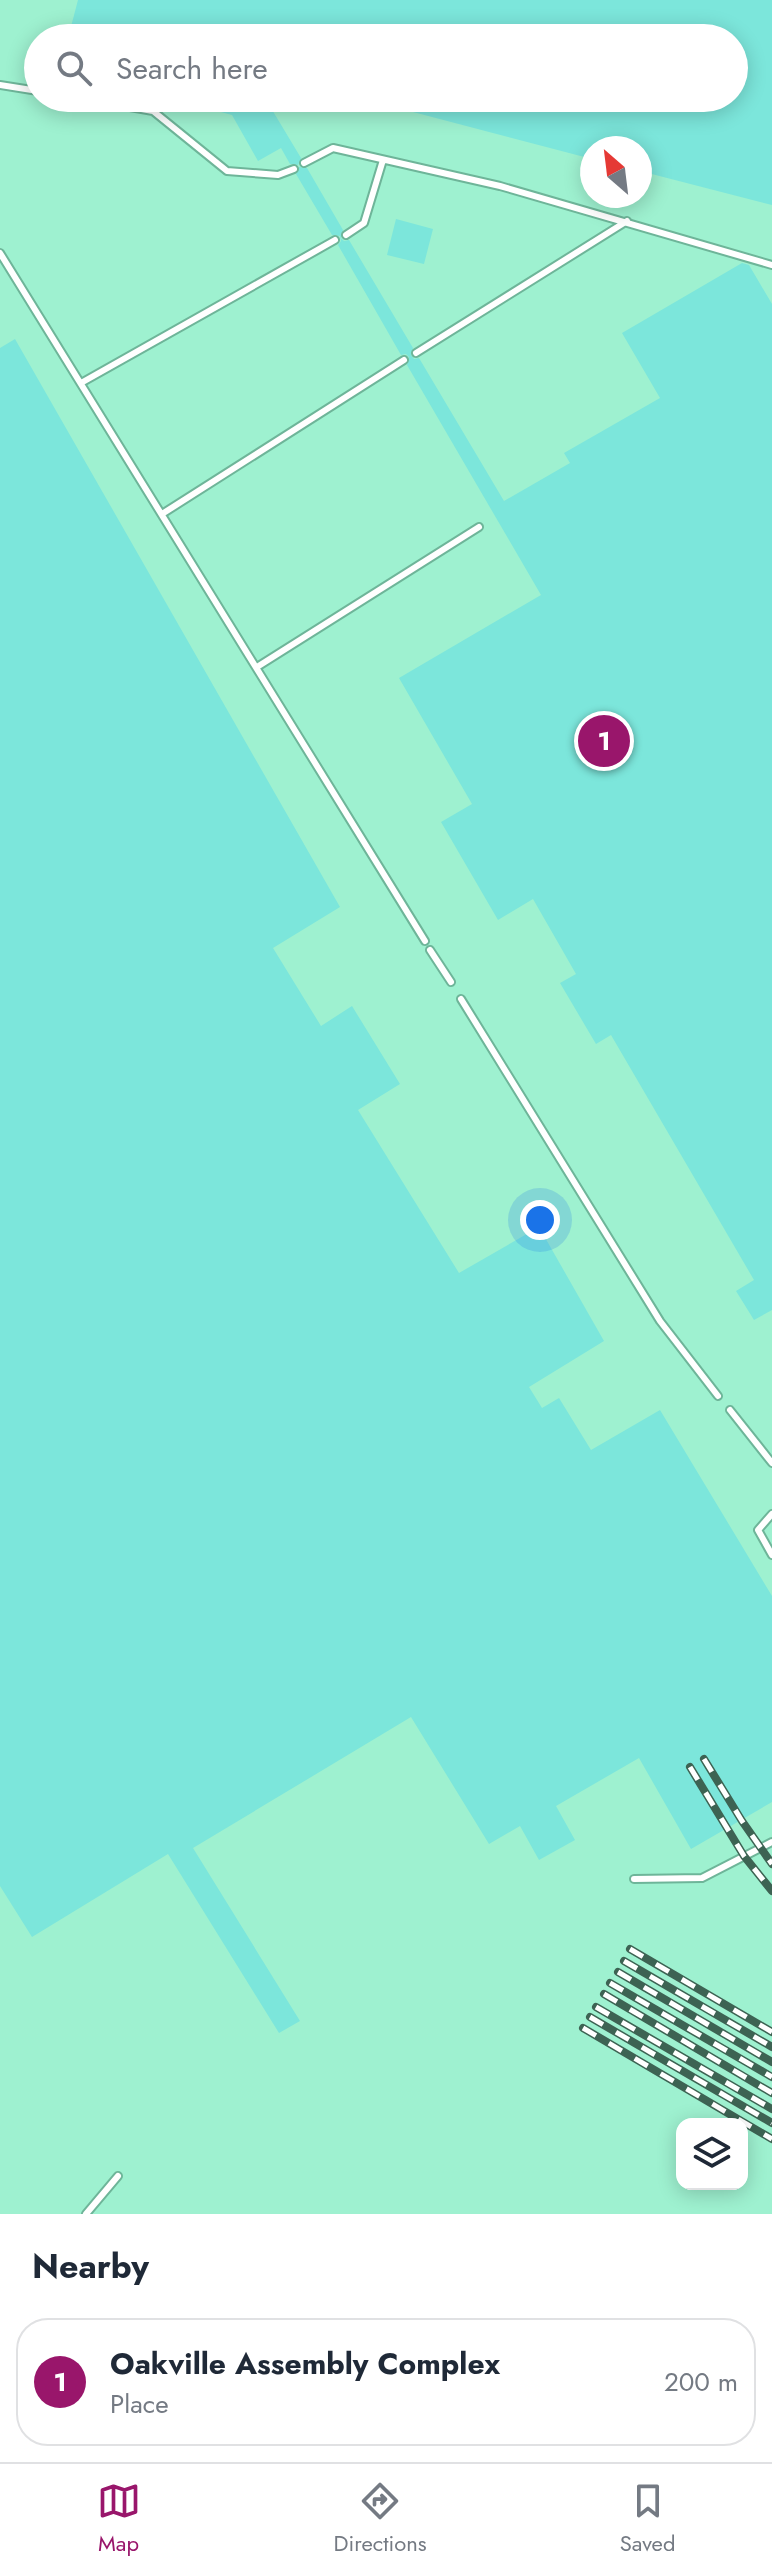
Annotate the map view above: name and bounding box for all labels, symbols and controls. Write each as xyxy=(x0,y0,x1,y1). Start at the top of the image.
search box xyxy=(24,24,748,112)
icon: search xyxy=(52,46,96,90)
text: Search here xyxy=(116,47,268,90)
north arrow xyxy=(580,136,652,208)
pin: 1 xyxy=(578,711,630,771)
your location xyxy=(520,1200,560,1240)
map controls xyxy=(676,2118,748,2190)
button: layers xyxy=(676,2118,748,2190)
text: Nearby xyxy=(32,2242,149,2291)
text: Oakville Assembly Complex xyxy=(110,2342,500,2385)
text: 1 xyxy=(53,2363,67,2401)
text: 200 m xyxy=(664,2363,738,2401)
text: Place xyxy=(110,2385,169,2423)
tab: Map xyxy=(97,2479,141,2559)
tab: Directions xyxy=(334,2479,427,2559)
tab: Saved xyxy=(620,2479,675,2559)

